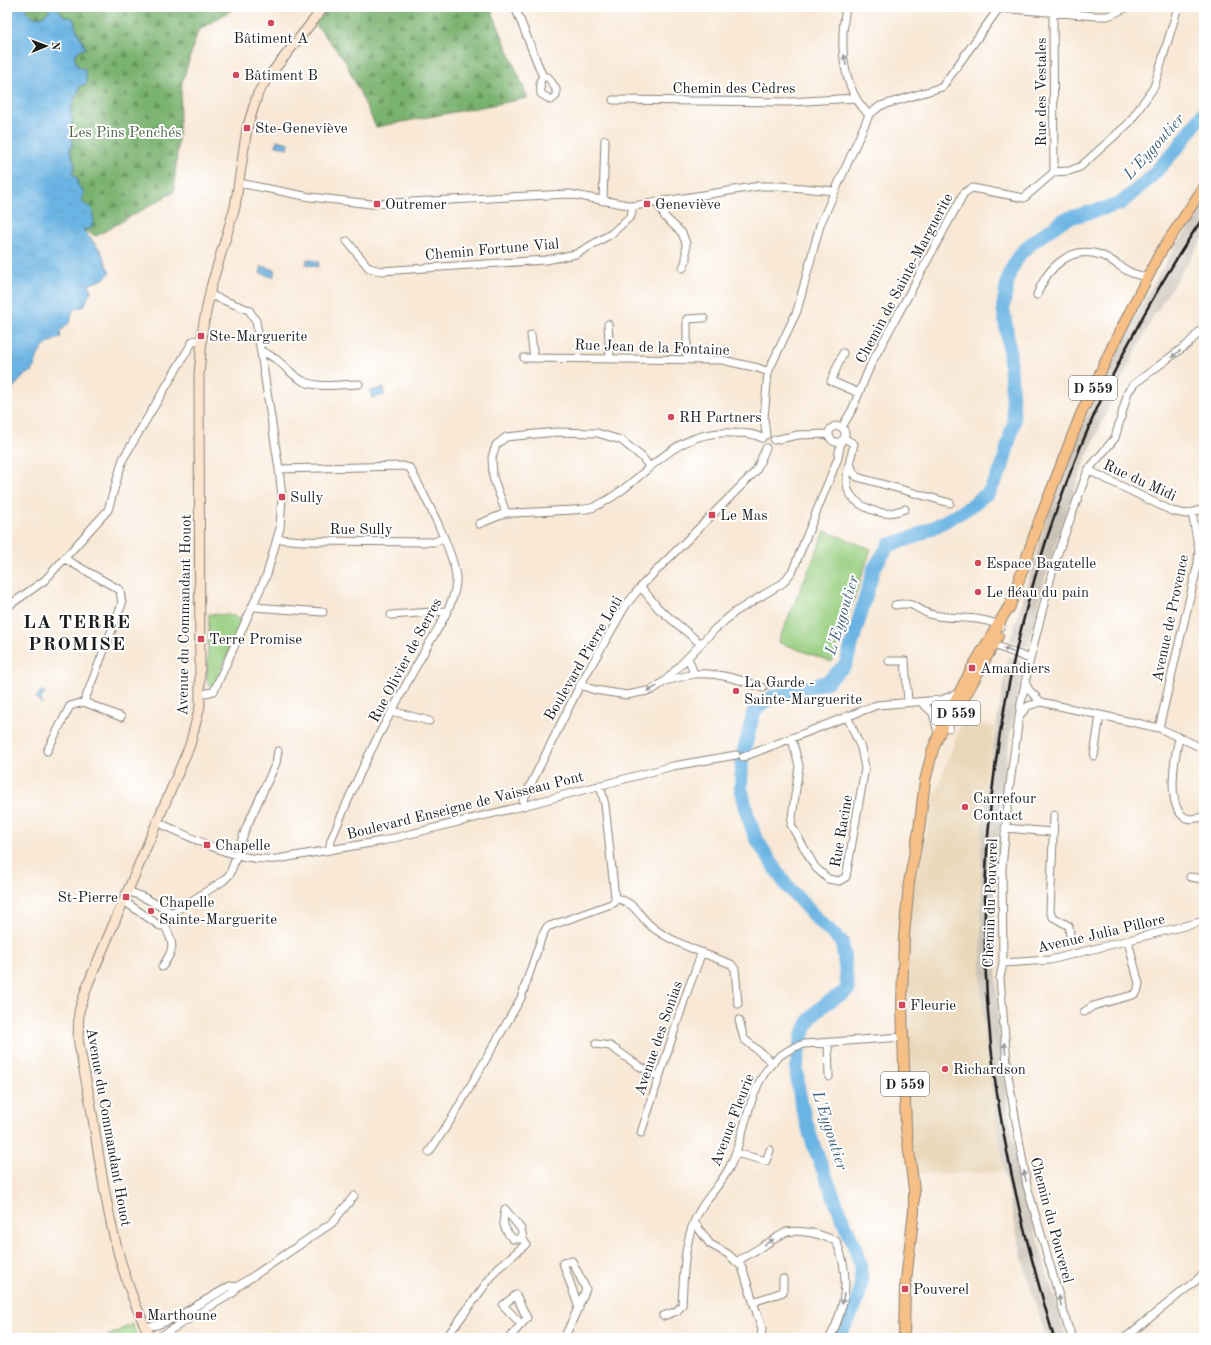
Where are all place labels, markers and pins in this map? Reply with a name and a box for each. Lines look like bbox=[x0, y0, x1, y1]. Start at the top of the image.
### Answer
marker: Bâtiment A bbox=[266, 18, 276, 28]
place label: Bâtiment A bbox=[234, 32, 309, 47]
place label: Bâtiment B bbox=[244, 69, 318, 84]
marker: Bâtiment B bbox=[231, 70, 241, 80]
place label: Ste-Geneviève bbox=[255, 122, 348, 137]
marker: Ste-Geneviève bbox=[242, 123, 252, 133]
place label: Outremer bbox=[385, 198, 447, 213]
place label: Geneviève bbox=[655, 198, 721, 213]
marker: Outremer bbox=[372, 199, 382, 209]
marker: Geneviève bbox=[642, 199, 652, 209]
place label: Ste-Marguerite bbox=[209, 330, 308, 345]
marker: Ste-Marguerite bbox=[196, 331, 206, 341]
place label: RH Partners bbox=[679, 411, 762, 426]
marker: RH Partners bbox=[666, 412, 676, 422]
place label: Sully bbox=[290, 491, 323, 506]
marker: Sully bbox=[277, 492, 287, 502]
place label: Le Mas bbox=[720, 509, 768, 524]
marker: Le Mas bbox=[707, 510, 717, 520]
place label: Espace Bagatelle bbox=[986, 557, 1096, 572]
marker: Espace Bagatelle bbox=[973, 558, 983, 568]
place label: Le fléau du pain bbox=[986, 586, 1089, 601]
marker: Le fléau du pain bbox=[973, 587, 983, 597]
place label: Terre Promise bbox=[209, 633, 302, 648]
marker: Terre Promise bbox=[196, 634, 206, 644]
place label: Amandiers bbox=[980, 662, 1050, 677]
marker: Amandiers bbox=[967, 663, 977, 673]
place label: La Garde - Sainte-Marguerite bbox=[744, 676, 862, 708]
marker: La Garde - Sainte-Marguerite bbox=[731, 686, 741, 696]
place label: Carrefour Contact bbox=[973, 792, 1036, 824]
marker: Carrefour Contact bbox=[960, 802, 970, 812]
place label: Chapelle bbox=[215, 839, 270, 854]
marker: Chapelle bbox=[202, 840, 212, 850]
place label: St-Pierre bbox=[58, 891, 118, 906]
marker: St-Pierre bbox=[121, 892, 131, 902]
place label: Chapelle Sainte-Marguerite bbox=[159, 896, 277, 928]
marker: Chapelle Sainte-Marguerite bbox=[146, 906, 156, 916]
place label: Fleurie bbox=[910, 999, 956, 1014]
marker: Fleurie bbox=[897, 1000, 907, 1010]
place label: Richardson bbox=[953, 1063, 1026, 1078]
marker: Richardson bbox=[940, 1064, 950, 1074]
place label: Pouverel bbox=[913, 1283, 969, 1298]
marker: Pouverel bbox=[900, 1284, 910, 1294]
place label: Marthoune bbox=[147, 1309, 217, 1324]
marker: Marthoune bbox=[134, 1310, 144, 1320]

